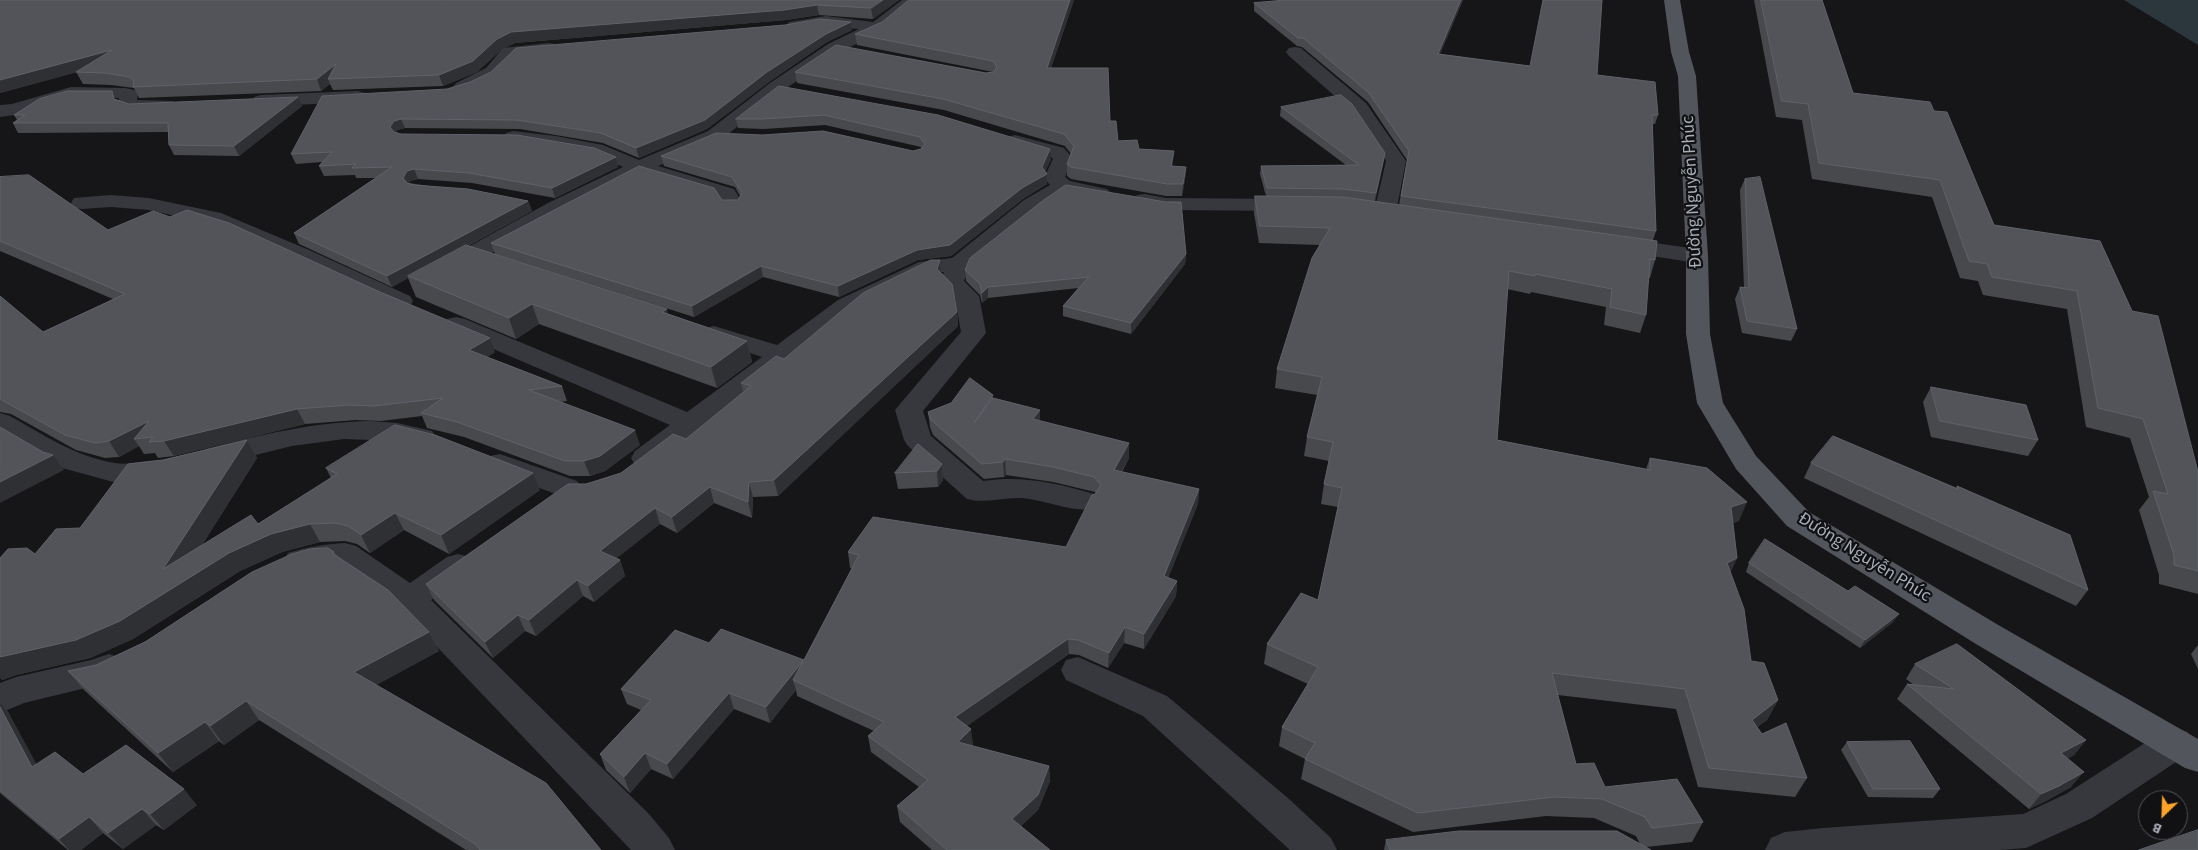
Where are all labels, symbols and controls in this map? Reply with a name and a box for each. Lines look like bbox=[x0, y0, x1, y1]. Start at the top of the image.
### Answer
street label: Đường Nguyễn Phúc bbox=[1678, 115, 1708, 269]
street label: Đường Nguyễn Phúc bbox=[1794, 508, 1934, 608]
north arrow bbox=[2138, 790, 2188, 840]
text: B bbox=[2149, 817, 2165, 839]

